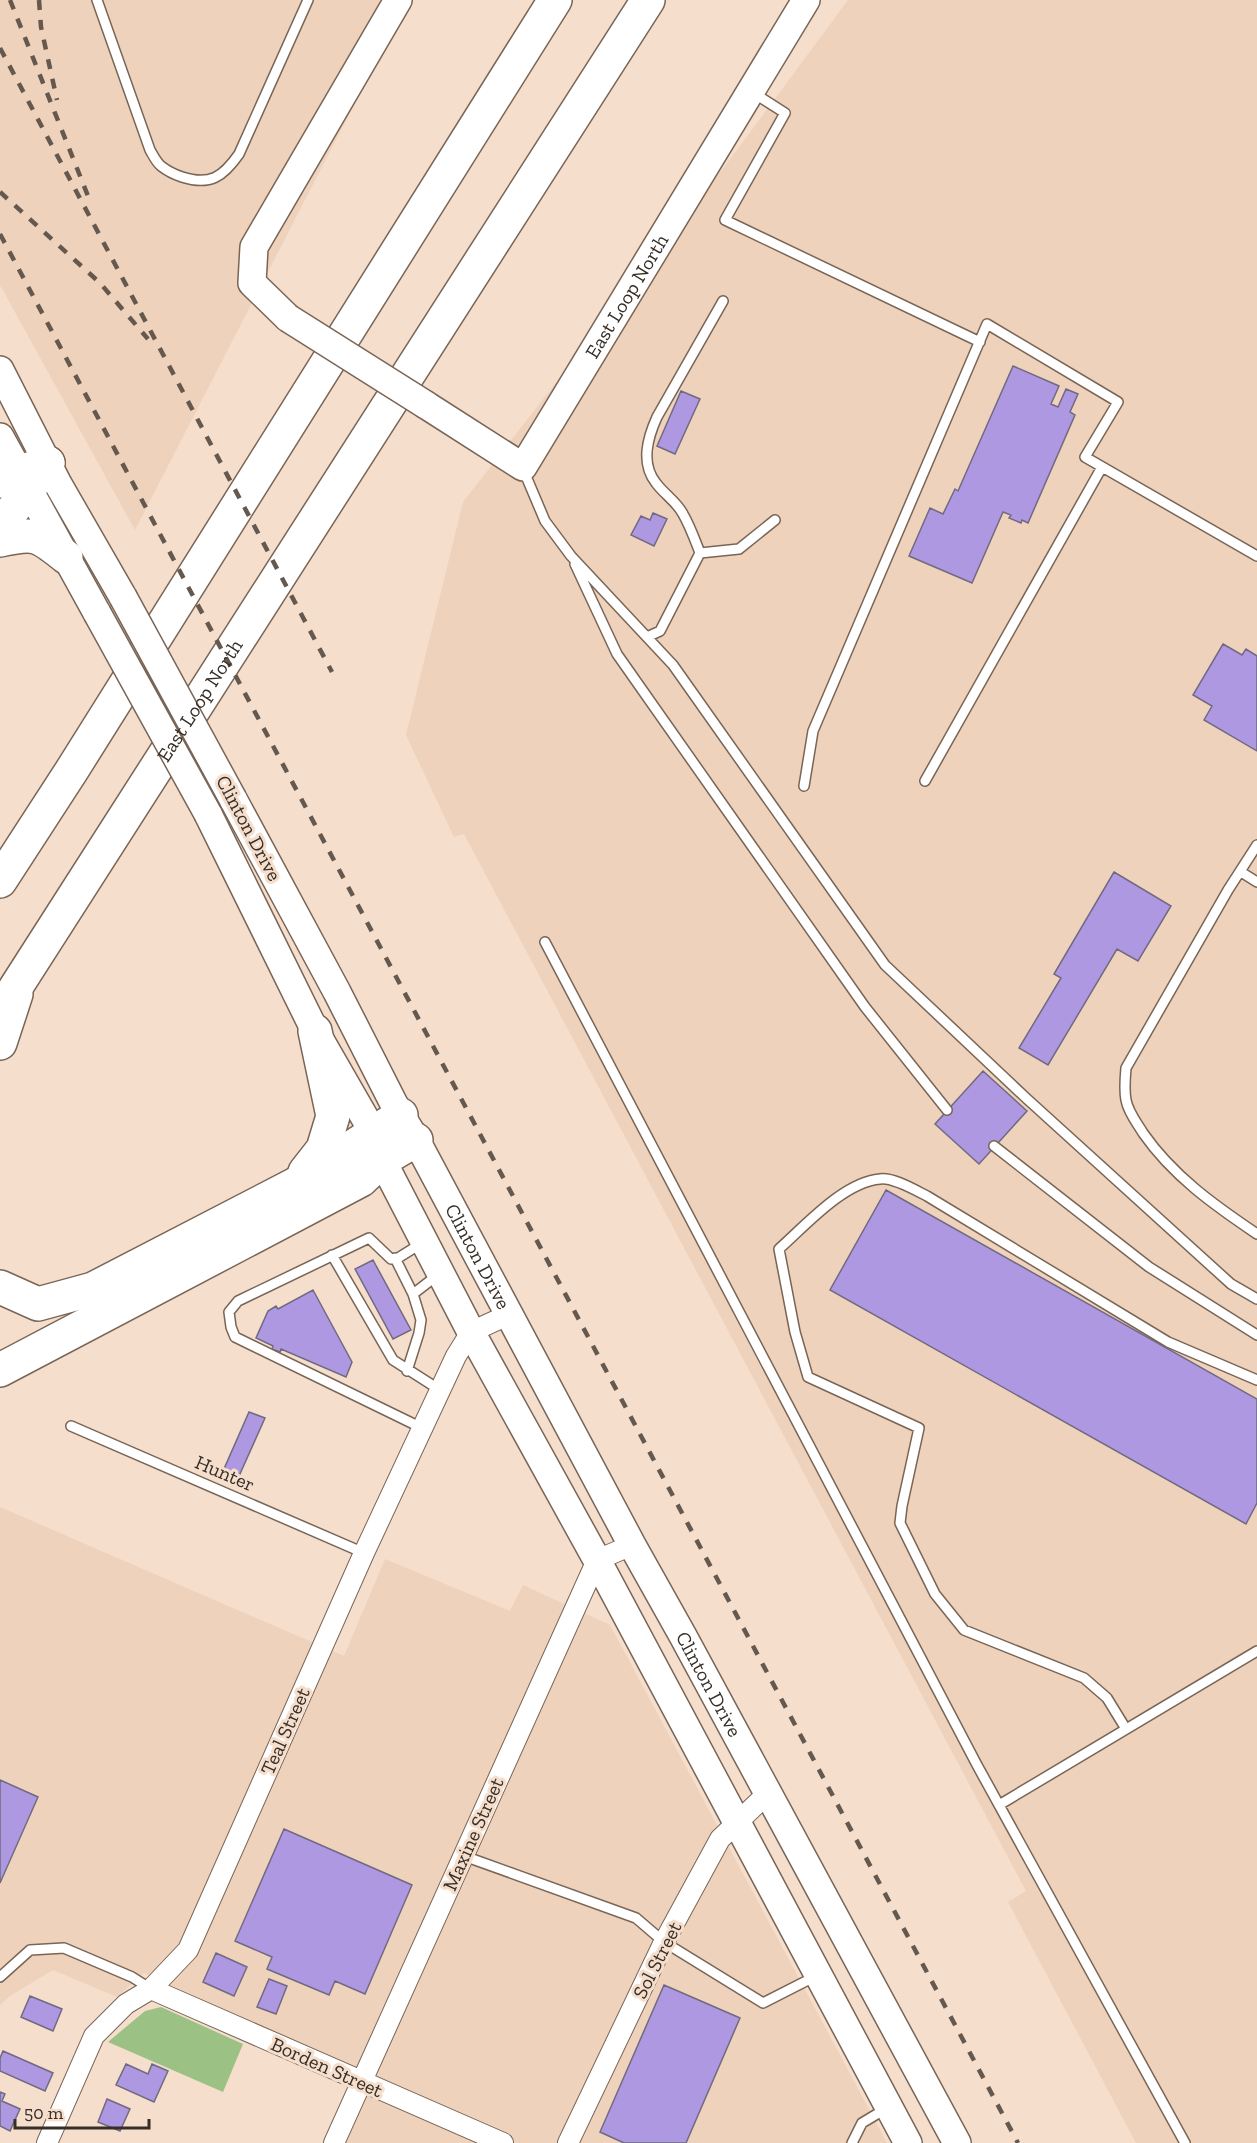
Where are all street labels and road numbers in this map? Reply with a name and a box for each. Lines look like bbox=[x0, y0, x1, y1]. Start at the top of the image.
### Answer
street label: East Loop North bbox=[580, 229, 674, 362]
street label: East Loop North bbox=[151, 634, 248, 766]
street label: Clinton Drive bbox=[211, 771, 287, 885]
street label: Clinton Drive bbox=[440, 1199, 516, 1313]
street label: Hunter bbox=[191, 1450, 259, 1496]
street label: Clinton Drive bbox=[671, 1627, 747, 1741]
street label: Teal Street bbox=[255, 1683, 315, 1778]
street label: Maxine Street bbox=[437, 1773, 509, 1894]
street label: Sol Street bbox=[627, 1917, 687, 2003]
street label: Borden Street bbox=[267, 2032, 387, 2103]

